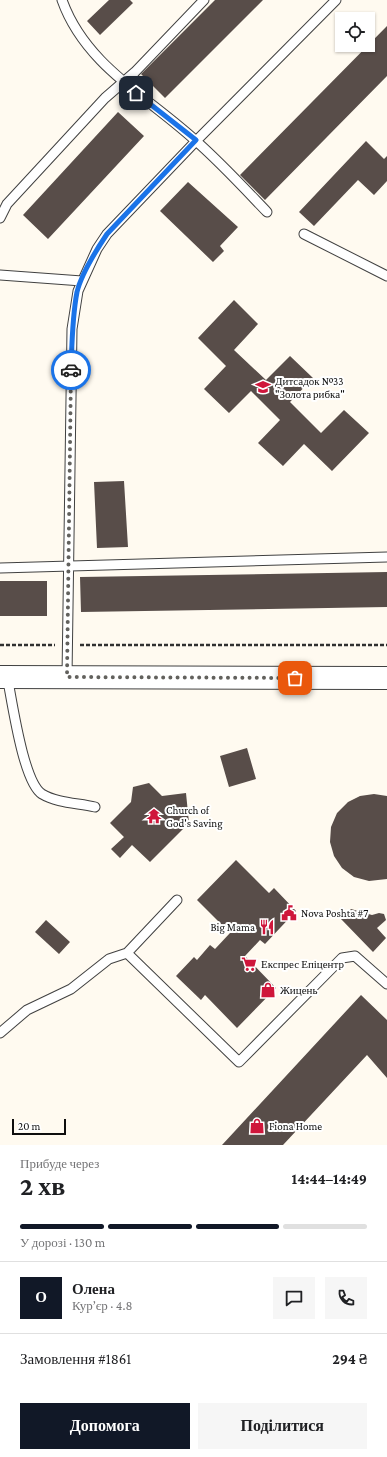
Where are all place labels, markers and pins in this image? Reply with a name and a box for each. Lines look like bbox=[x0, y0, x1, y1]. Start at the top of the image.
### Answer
pin bbox=[119, 76, 153, 110]
place label: Дитсадок №33 "Золота рибка" bbox=[275, 375, 345, 400]
school or university icon: Дитсадок №33 "Золота рибка" bbox=[254, 378, 272, 396]
pin bbox=[278, 661, 312, 695]
place label: Church of God's Saving bbox=[166, 804, 223, 830]
temple icon: Church of God's Saving bbox=[145, 807, 163, 825]
public building icon: Nova Poshta #7 bbox=[280, 904, 298, 922]
place label: Nova Poshta #7 bbox=[301, 907, 368, 919]
restaurant icon: Big Mama bbox=[258, 918, 276, 936]
place label: Big Mama bbox=[211, 921, 255, 934]
supermarket icon: Експрес Епіцентр bbox=[240, 955, 258, 973]
place label: Експрес Епіцентр bbox=[261, 958, 344, 970]
shop icon: Жицень bbox=[259, 981, 277, 999]
place label: Жицень bbox=[280, 984, 317, 996]
shop icon: Fiona Home bbox=[248, 1117, 266, 1135]
place label: Fiona Home bbox=[269, 1120, 322, 1132]

